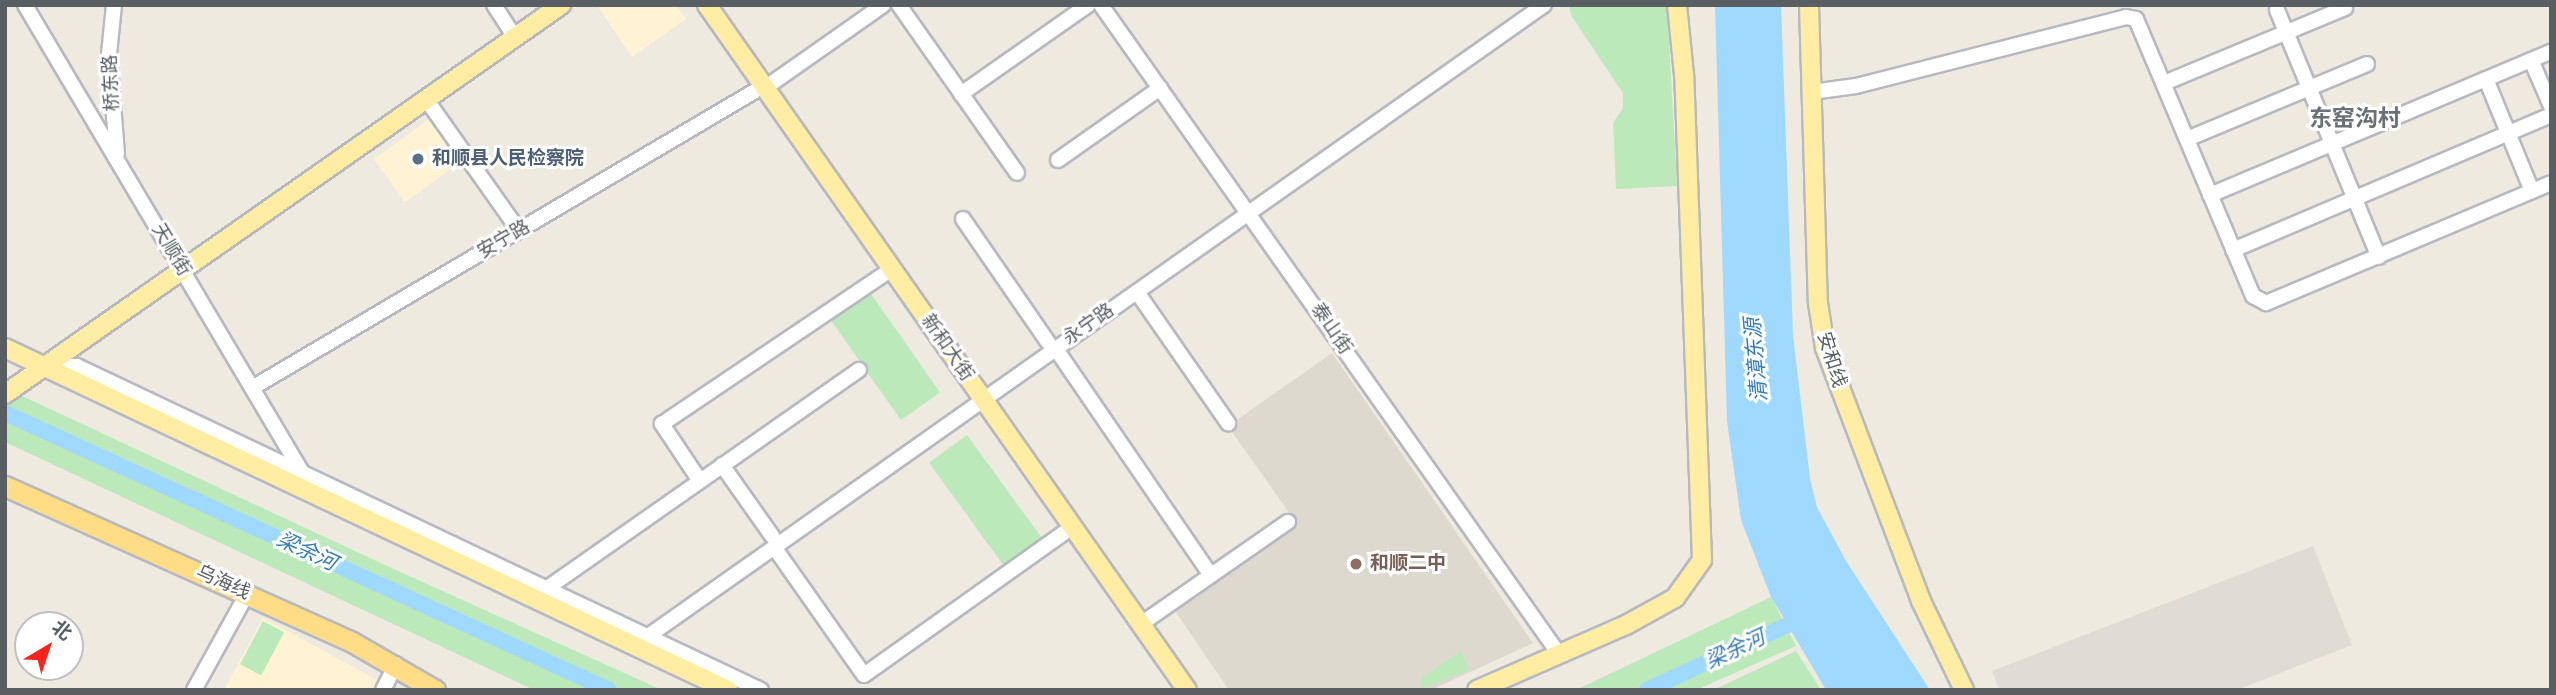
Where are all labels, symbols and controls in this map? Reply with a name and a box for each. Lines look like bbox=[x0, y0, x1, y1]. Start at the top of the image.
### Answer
street label: 桥东路 bbox=[99, 54, 125, 112]
district label: 东窑沟村 bbox=[2309, 105, 2401, 133]
place label: 和顺县人民检察院 bbox=[432, 148, 584, 170]
marker: 和顺县人民检察院 bbox=[410, 151, 426, 167]
street label: 安宁路 bbox=[474, 216, 534, 264]
street label: 天顺街 bbox=[147, 220, 195, 280]
street label: 永宁路 bbox=[1059, 299, 1119, 351]
street label: 泰山街 bbox=[1305, 299, 1357, 359]
street label: 新和大街 bbox=[916, 310, 978, 386]
water label: 清漳东源 bbox=[1740, 317, 1772, 403]
street label: 安和线 bbox=[1812, 329, 1850, 391]
water label: 梁余河 bbox=[273, 526, 341, 576]
place label: 和顺二中 bbox=[1370, 553, 1446, 575]
marker: 和顺二中 bbox=[1348, 556, 1364, 572]
street label: 乌海线 bbox=[192, 561, 254, 605]
north arrow bbox=[14, 611, 84, 681]
text: 北 bbox=[45, 614, 77, 647]
water label: 梁余河 bbox=[1701, 624, 1769, 674]

